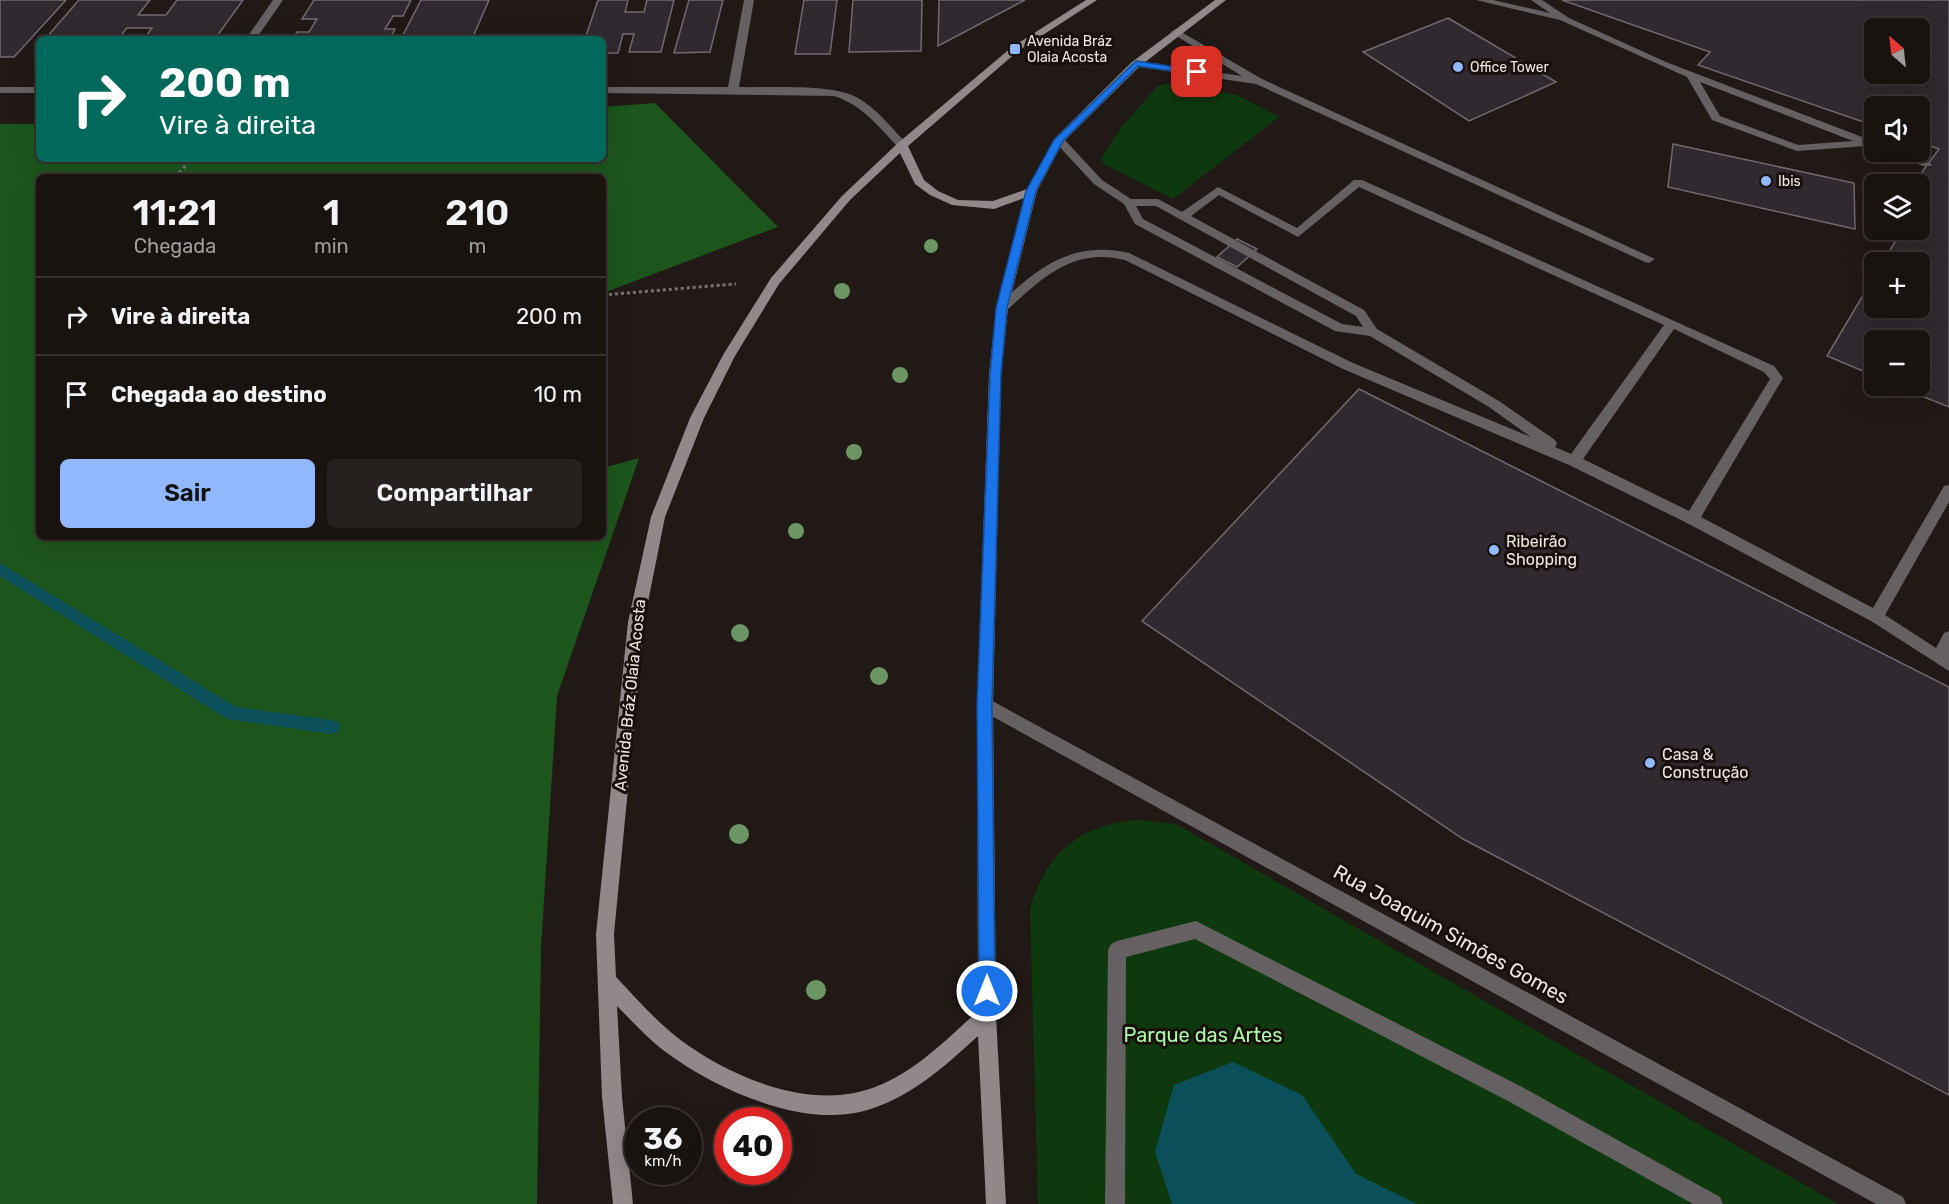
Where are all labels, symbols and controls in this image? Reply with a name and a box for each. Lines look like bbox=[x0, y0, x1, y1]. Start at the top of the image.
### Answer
north arrow bbox=[1864, 18, 1930, 84]
map controls bbox=[1864, 18, 1930, 396]
place label: Avenida Bráz Olaia Acosta bbox=[1027, 33, 1112, 66]
marker: Avenida Bráz Olaia Acosta bbox=[1008, 42, 1022, 56]
pin bbox=[1171, 46, 1222, 97]
icon: arrive bbox=[1180, 55, 1213, 88]
text: 200 m bbox=[159, 58, 291, 108]
place label: Office Tower bbox=[1470, 59, 1550, 76]
icon: right bbox=[60, 60, 138, 138]
marker: Office Tower bbox=[1451, 60, 1465, 74]
button: sound bbox=[1864, 96, 1930, 162]
text: Vire à direita bbox=[159, 109, 316, 141]
place label: Ibis bbox=[1778, 173, 1801, 190]
marker: Ibis bbox=[1759, 174, 1773, 188]
button: layers bbox=[1864, 174, 1930, 240]
text: 11:21 bbox=[133, 191, 217, 234]
text: 1 bbox=[323, 191, 340, 234]
text: 210 bbox=[445, 191, 509, 234]
text: Chegada bbox=[134, 234, 216, 258]
text: min bbox=[314, 234, 349, 258]
text: m bbox=[468, 234, 486, 258]
button: + bbox=[1864, 252, 1930, 318]
icon: right bbox=[60, 300, 93, 333]
text: Vire à direita bbox=[111, 303, 250, 330]
text: 200 m bbox=[516, 303, 582, 330]
button: − bbox=[1864, 330, 1930, 396]
icon: arrive bbox=[60, 378, 93, 411]
text: Chegada ao destino bbox=[111, 381, 327, 408]
text: 10 m bbox=[534, 381, 582, 408]
button: Sair bbox=[60, 459, 315, 528]
button: Compartilhar bbox=[327, 459, 582, 528]
place label: Ribeirão Shopping bbox=[1506, 532, 1577, 569]
marker: Ribeirão Shopping bbox=[1487, 543, 1501, 557]
street label: Avenida Bráz Olaia Acosta bbox=[610, 598, 650, 792]
place label: Casa & Construção bbox=[1662, 745, 1749, 782]
marker: Casa & Construção bbox=[1643, 756, 1657, 770]
street label: Rua Joaquim Simões Gomes bbox=[1329, 859, 1573, 1009]
position arrow bbox=[955, 959, 1019, 1023]
park label: Parque das Artes bbox=[1124, 1023, 1282, 1047]
speed limit sign: 40 bbox=[714, 1107, 792, 1185]
text: 36 bbox=[643, 1121, 683, 1157]
text: km/h bbox=[644, 1152, 682, 1170]

